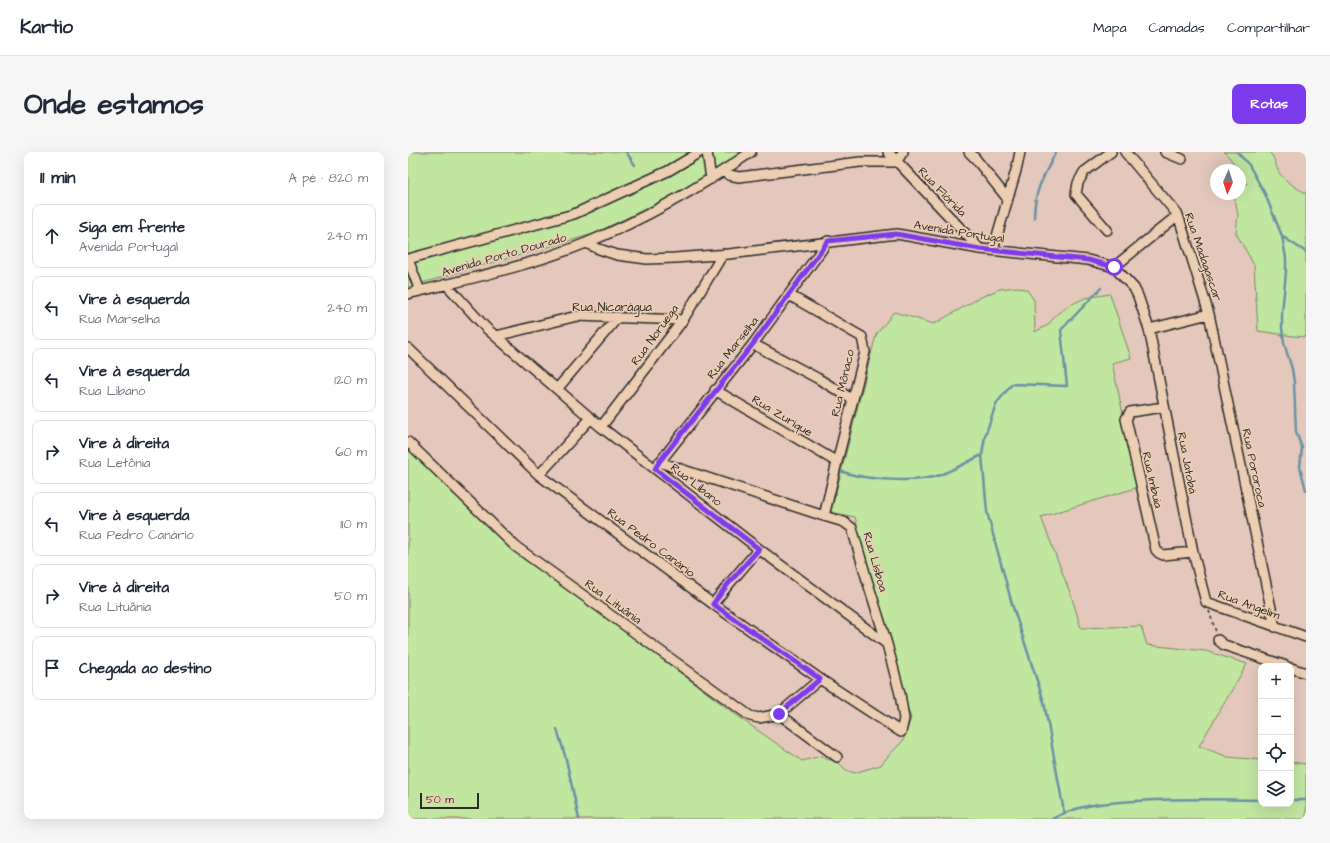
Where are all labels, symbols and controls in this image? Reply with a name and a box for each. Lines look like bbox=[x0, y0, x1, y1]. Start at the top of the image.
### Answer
text: Kartio bbox=[20, 14, 73, 41]
text: Mapa bbox=[1093, 18, 1127, 38]
text: Camadas bbox=[1149, 18, 1205, 38]
text: Compartilhar bbox=[1227, 18, 1310, 38]
button: Rotas bbox=[1232, 84, 1306, 124]
text: Onde estamos bbox=[24, 85, 204, 124]
street label: Rua Flórida bbox=[914, 163, 970, 221]
north arrow bbox=[1210, 164, 1246, 200]
text: 11 min bbox=[40, 166, 75, 190]
text: A pé · 820 m bbox=[289, 169, 368, 187]
street label: Rua Madagascar bbox=[1179, 211, 1226, 304]
street label: Avenida Portugal bbox=[912, 216, 1006, 249]
text: Siga em frente bbox=[79, 217, 185, 238]
icon: ahead bbox=[41, 225, 63, 247]
text: 240 m bbox=[327, 227, 367, 245]
street label: Avenida Porto Dourado bbox=[440, 229, 569, 281]
text: Avenida Portugal bbox=[79, 238, 178, 256]
route start bbox=[1105, 258, 1123, 276]
text: Vire à esquerda bbox=[79, 289, 189, 310]
icon: left bbox=[41, 297, 63, 319]
text: 240 m bbox=[327, 299, 367, 317]
street label: Rua Nicarágua bbox=[572, 299, 652, 317]
street label: Rua Noruega bbox=[627, 301, 684, 369]
text: Rua Marselha bbox=[79, 310, 160, 328]
street label: Rua Marselha bbox=[703, 313, 763, 383]
street label: Rua Mônaco bbox=[827, 347, 859, 418]
text: Vire à esquerda bbox=[79, 361, 189, 382]
icon: left bbox=[41, 369, 63, 391]
text: 120 m bbox=[334, 371, 367, 389]
text: Rua Líbano bbox=[79, 382, 145, 400]
street label: Rua Zurique bbox=[748, 391, 816, 441]
street label: Rua Pororoca bbox=[1237, 427, 1271, 509]
street label: Rua Jatobá bbox=[1173, 431, 1201, 495]
text: Vire à direita bbox=[79, 433, 169, 454]
icon: right bbox=[41, 441, 63, 463]
text: 60 m bbox=[335, 443, 367, 461]
street label: Rua Imbuia bbox=[1137, 450, 1167, 510]
text: Rua Letônia bbox=[79, 454, 150, 472]
street label: Rua Líbano bbox=[667, 459, 726, 511]
street label: Rua Pedro Canário bbox=[604, 504, 699, 582]
text: Vire à esquerda bbox=[79, 505, 189, 526]
icon: left bbox=[41, 513, 63, 535]
text: 110 m bbox=[340, 515, 367, 533]
text: Rua Pedro Canário bbox=[79, 526, 194, 544]
street label: Rua Lísboa bbox=[858, 530, 892, 594]
street label: Rua Lituânia bbox=[581, 576, 645, 628]
text: Vire à direita bbox=[79, 577, 169, 598]
icon: right bbox=[41, 585, 63, 607]
street label: Rua Angelim bbox=[1215, 586, 1283, 625]
text: 50 m bbox=[334, 587, 367, 605]
text: Rua Lituânia bbox=[79, 598, 151, 616]
icon: arrive bbox=[41, 657, 63, 679]
text: Chegada ao destino bbox=[79, 658, 212, 679]
map controls bbox=[1258, 663, 1294, 807]
button: + bbox=[1258, 663, 1294, 699]
button: − bbox=[1258, 699, 1294, 735]
route end bbox=[770, 705, 788, 723]
button: locate bbox=[1258, 735, 1294, 771]
button: layers bbox=[1258, 771, 1294, 807]
scale bar bbox=[420, 791, 479, 810]
text: 50 m bbox=[426, 792, 454, 807]

